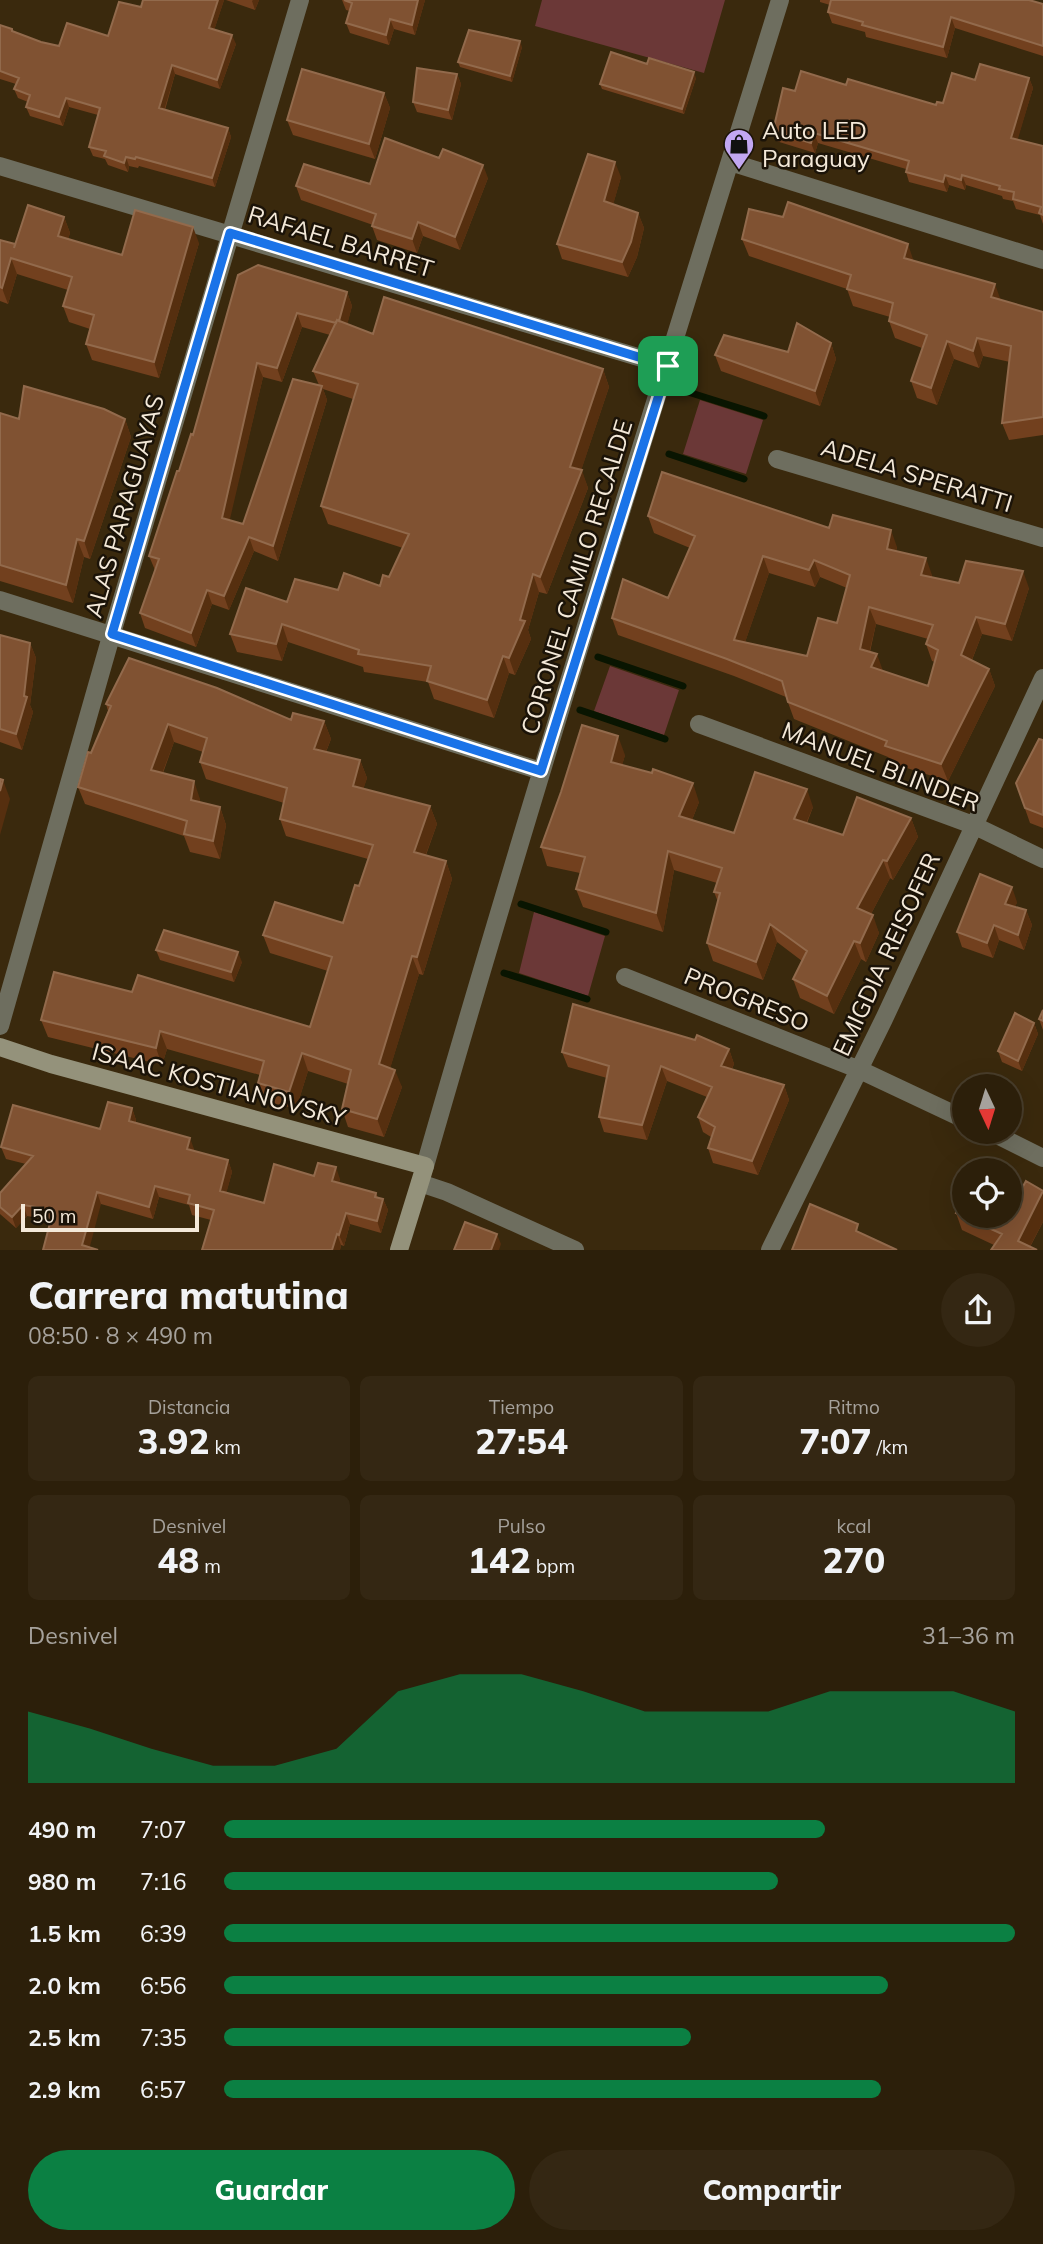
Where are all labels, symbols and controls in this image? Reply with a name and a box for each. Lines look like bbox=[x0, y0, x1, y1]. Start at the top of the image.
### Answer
place label: Auto LED Paraguay bbox=[762, 115, 870, 173]
shop icon: Auto LED Paraguay bbox=[722, 127, 756, 171]
street label: RAFAEL BARRET bbox=[245, 199, 438, 284]
pin bbox=[638, 336, 698, 396]
icon: arrive bbox=[649, 347, 687, 385]
street label: ALAS PARAGUAYAS bbox=[78, 391, 170, 621]
street label: CORONEL CAMILO RECALDE bbox=[514, 416, 638, 738]
street label: ADELA SPERATTI bbox=[818, 432, 1016, 518]
street label: MANUEL BLINDER bbox=[778, 714, 984, 818]
street label: EMIGDIA REISOFER bbox=[826, 847, 946, 1061]
street label: PROGRESO bbox=[680, 960, 814, 1038]
street label: ISAAC KOSTIANOVSKY bbox=[89, 1036, 349, 1132]
north arrow bbox=[952, 1074, 1022, 1144]
map controls bbox=[952, 1074, 1022, 1228]
button: locate bbox=[952, 1158, 1022, 1228]
scale bar bbox=[21, 1201, 200, 1233]
text: 50 m bbox=[32, 1204, 76, 1228]
text: Carrera matutina bbox=[28, 1271, 349, 1319]
button: share bbox=[941, 1273, 1015, 1347]
text: 08:50 · 8 × 490 m bbox=[28, 1321, 213, 1350]
text: Distancia bbox=[148, 1395, 230, 1419]
text: Tiempo bbox=[489, 1395, 554, 1419]
text: Ritmo bbox=[828, 1395, 880, 1419]
text: 3.92 bbox=[137, 1419, 210, 1463]
text: 27:54 bbox=[475, 1419, 568, 1463]
text: 7:07 bbox=[799, 1419, 871, 1463]
text: km bbox=[210, 1435, 241, 1459]
text: /km bbox=[871, 1435, 908, 1459]
text: Desnivel bbox=[152, 1514, 226, 1538]
text: Pulso bbox=[497, 1514, 546, 1538]
text: kcal bbox=[836, 1514, 871, 1538]
text: 48 bbox=[157, 1538, 199, 1582]
text: 142 bbox=[468, 1538, 531, 1582]
text: 270 bbox=[822, 1538, 885, 1582]
text: m bbox=[199, 1554, 221, 1578]
text: bpm bbox=[531, 1554, 575, 1578]
text: Desnivel bbox=[28, 1621, 118, 1650]
text: 31–36 m bbox=[922, 1621, 1015, 1650]
text: 490 m bbox=[28, 1815, 96, 1844]
text: 7:07 bbox=[140, 1815, 187, 1844]
text: 980 m bbox=[28, 1867, 96, 1896]
text: 7:16 bbox=[140, 1867, 187, 1896]
text: 1.5 km bbox=[28, 1919, 101, 1948]
text: 6:39 bbox=[140, 1919, 187, 1948]
text: 2.0 km bbox=[28, 1971, 101, 2000]
text: 6:56 bbox=[140, 1971, 187, 2000]
text: 2.5 km bbox=[28, 2023, 101, 2052]
text: 7:35 bbox=[140, 2023, 187, 2052]
text: 2.9 km bbox=[28, 2075, 101, 2104]
text: 6:57 bbox=[140, 2075, 187, 2104]
button: Guardar bbox=[28, 2150, 515, 2230]
button: Compartir bbox=[529, 2150, 1015, 2230]

